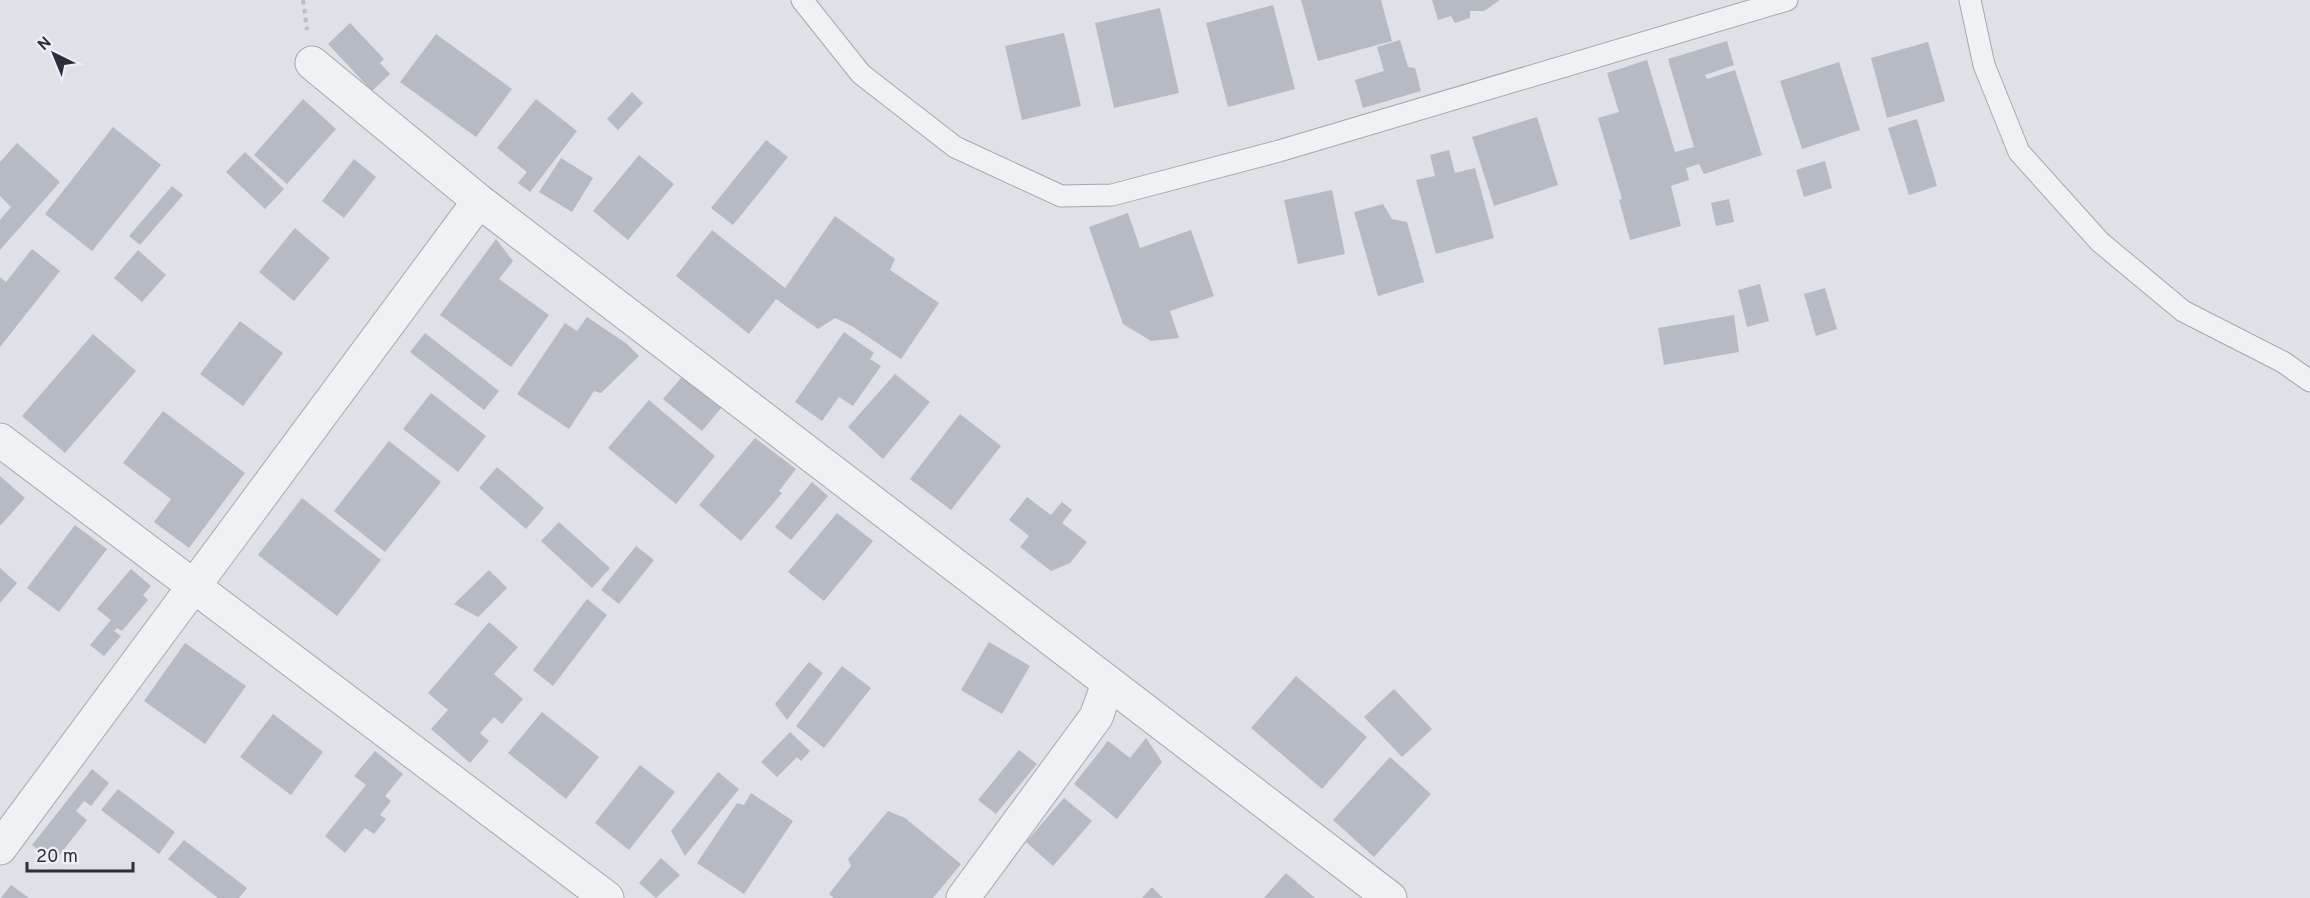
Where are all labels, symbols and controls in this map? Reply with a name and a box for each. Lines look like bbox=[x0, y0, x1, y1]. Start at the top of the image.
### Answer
north arrow bbox=[24, 24, 84, 84]
text: N bbox=[34, 33, 56, 56]
scale bar bbox=[27, 835, 134, 873]
text: 20 m bbox=[36, 846, 78, 869]

